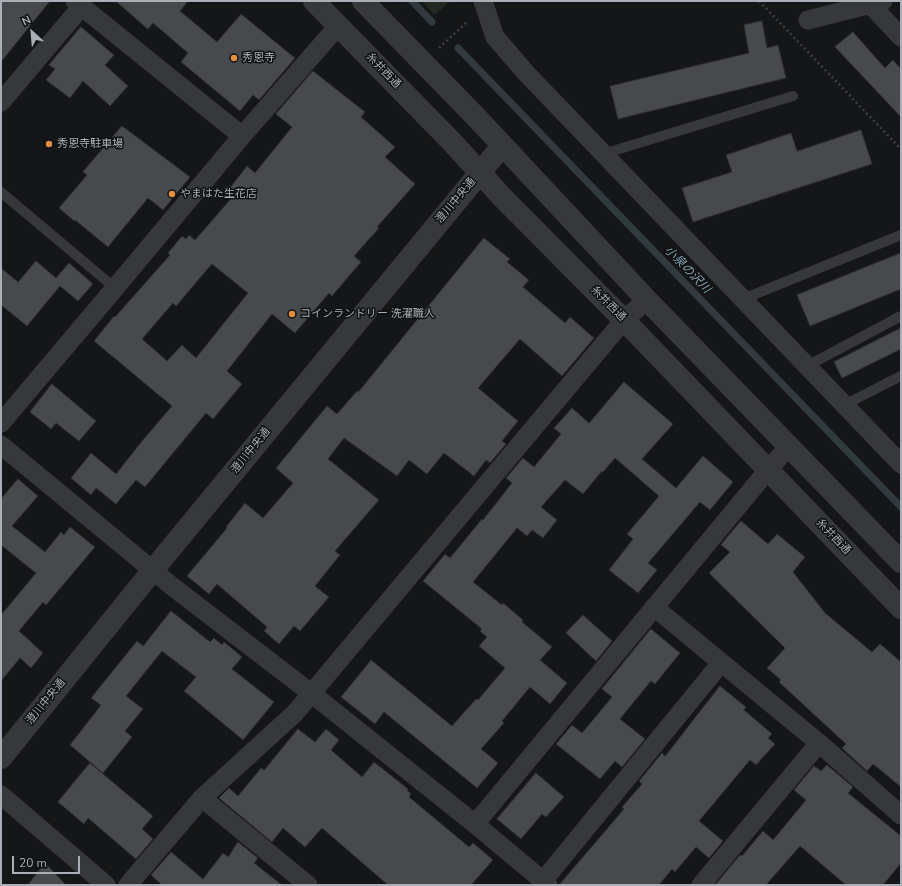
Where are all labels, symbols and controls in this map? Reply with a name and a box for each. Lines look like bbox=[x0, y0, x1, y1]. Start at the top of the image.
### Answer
north arrow bbox=[12, 12, 52, 52]
text: N bbox=[20, 12, 34, 29]
place label: 秀恩寺 bbox=[242, 51, 275, 65]
street label: 糸井西通 bbox=[363, 51, 403, 91]
marker: 秀恩寺 bbox=[229, 53, 239, 63]
place label: 秀恩寺駐車場 bbox=[57, 137, 123, 151]
marker: 秀恩寺駐車場 bbox=[44, 139, 54, 149]
street label: 澄川中央通 bbox=[433, 176, 479, 226]
place label: やまはた生花店 bbox=[180, 187, 257, 201]
marker: やまはた生花店 bbox=[167, 189, 177, 199]
water label: 小泉の沢川 bbox=[661, 243, 713, 297]
street label: 糸井西通 bbox=[588, 284, 628, 324]
place label: コインランドリー 洗濯職人 bbox=[300, 307, 435, 321]
marker: コインランドリー 洗濯職人 bbox=[287, 309, 297, 319]
street label: 澄川中央通 bbox=[229, 425, 273, 477]
street label: 糸井西通 bbox=[813, 517, 853, 557]
street label: 澄川中央通 bbox=[24, 676, 68, 728]
scale bar bbox=[14, 848, 82, 874]
text: 20 m bbox=[19, 855, 47, 871]

